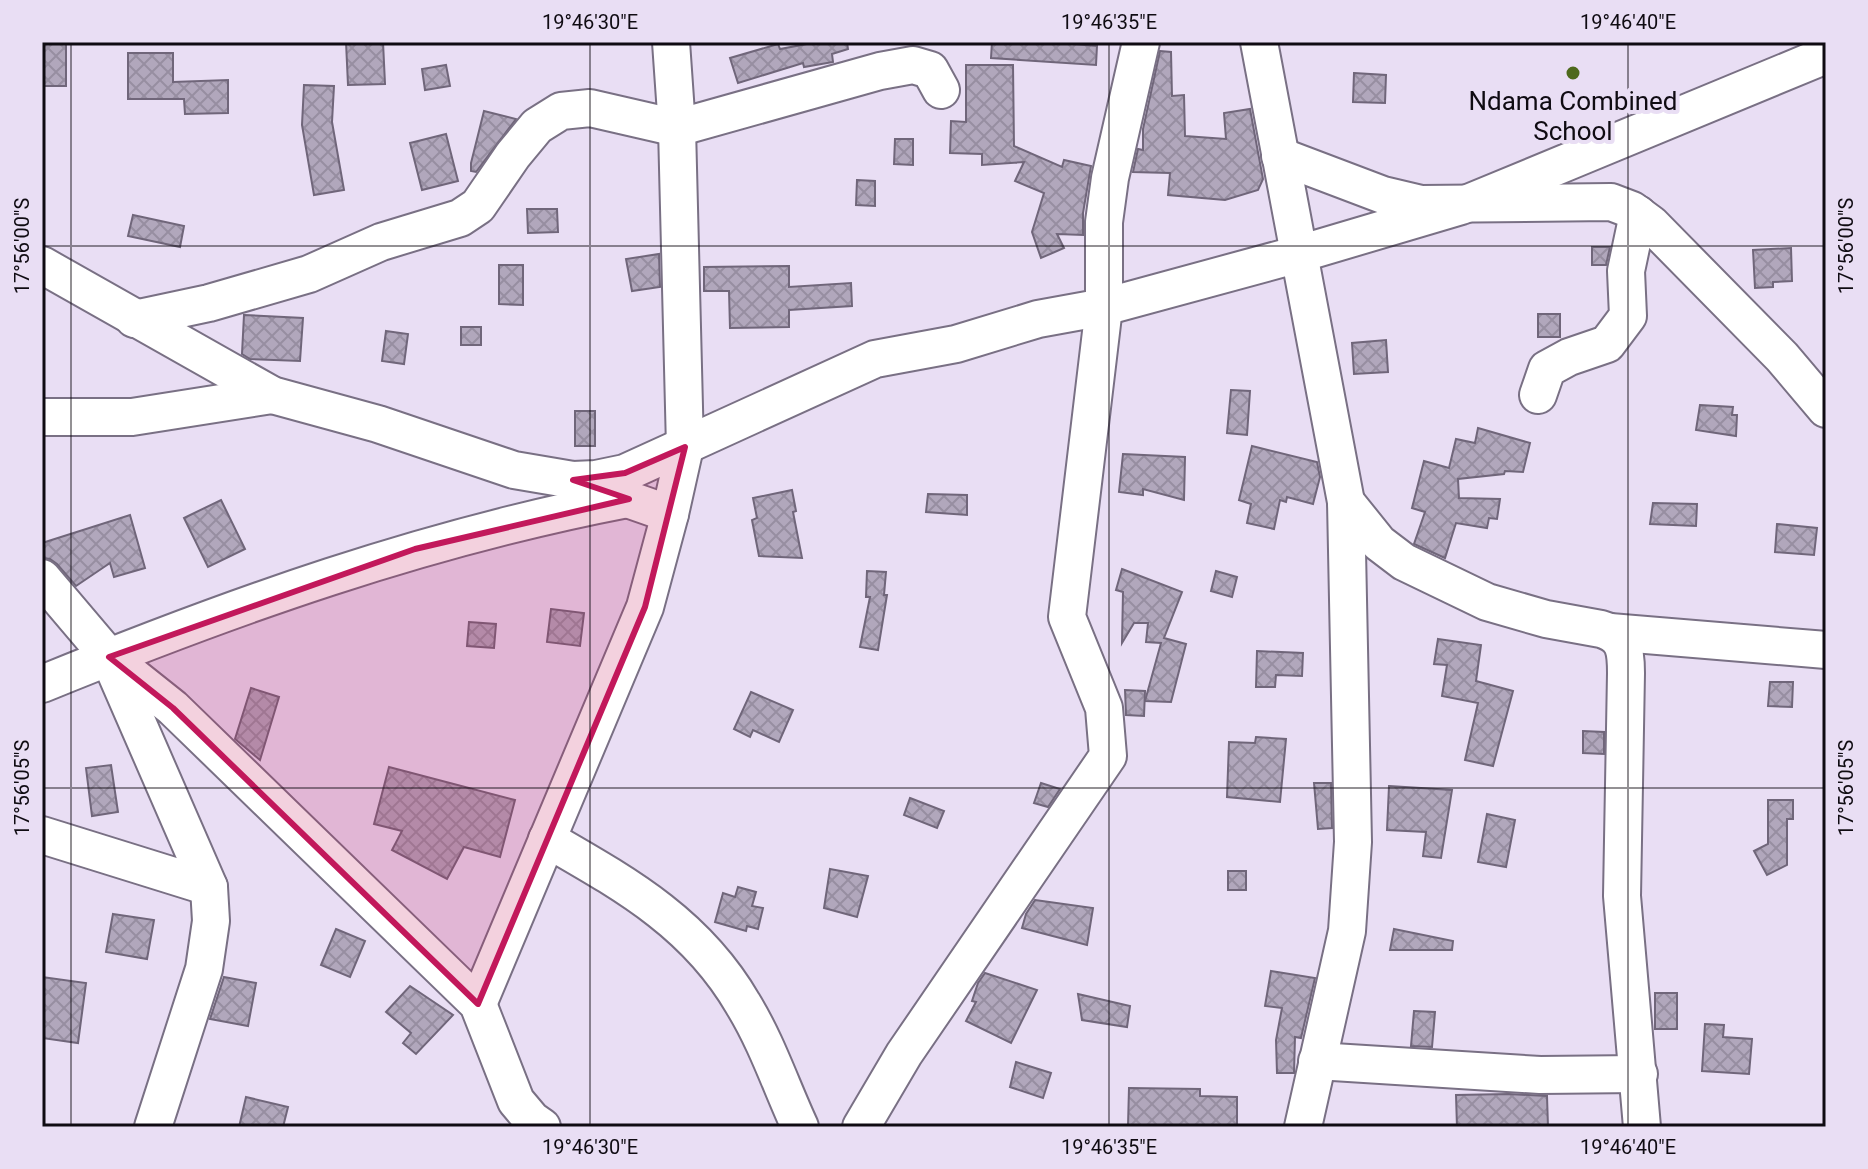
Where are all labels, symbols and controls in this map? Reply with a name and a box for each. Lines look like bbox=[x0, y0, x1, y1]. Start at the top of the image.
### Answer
text: 19°46'30"E bbox=[542, 10, 638, 34]
text: 19°46'35"E bbox=[1061, 10, 1157, 34]
text: 19°46'40"E bbox=[1580, 10, 1676, 34]
marker: Ndama Combined School bbox=[1564, 64, 1582, 82]
place label: Ndama Combined School bbox=[1468, 86, 1678, 146]
text: 17°56'00"S bbox=[10, 198, 34, 294]
text: 17°56'00"S bbox=[1834, 198, 1858, 294]
text: 17°56'05"S bbox=[10, 740, 34, 836]
text: 17°56'05"S bbox=[1834, 740, 1858, 836]
text: 19°46'30"E bbox=[542, 1135, 638, 1159]
text: 19°46'35"E bbox=[1061, 1135, 1157, 1159]
text: 19°46'40"E bbox=[1580, 1135, 1676, 1159]

